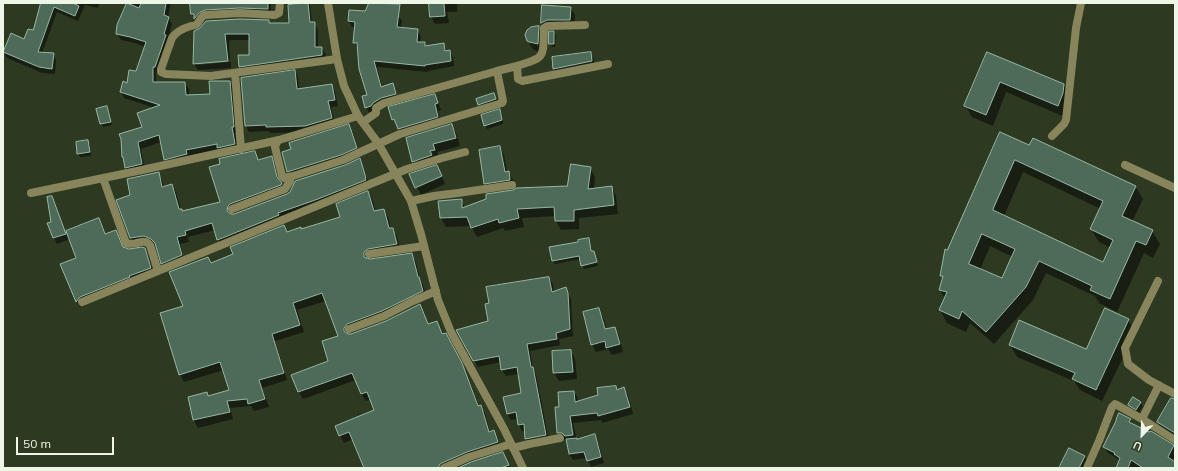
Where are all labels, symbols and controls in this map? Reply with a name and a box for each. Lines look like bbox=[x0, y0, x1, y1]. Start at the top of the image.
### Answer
north arrow bbox=[1122, 415, 1162, 455]
scale bar bbox=[18, 429, 116, 455]
text: 50 m bbox=[23, 436, 51, 451]
text: U bbox=[1131, 438, 1144, 454]

